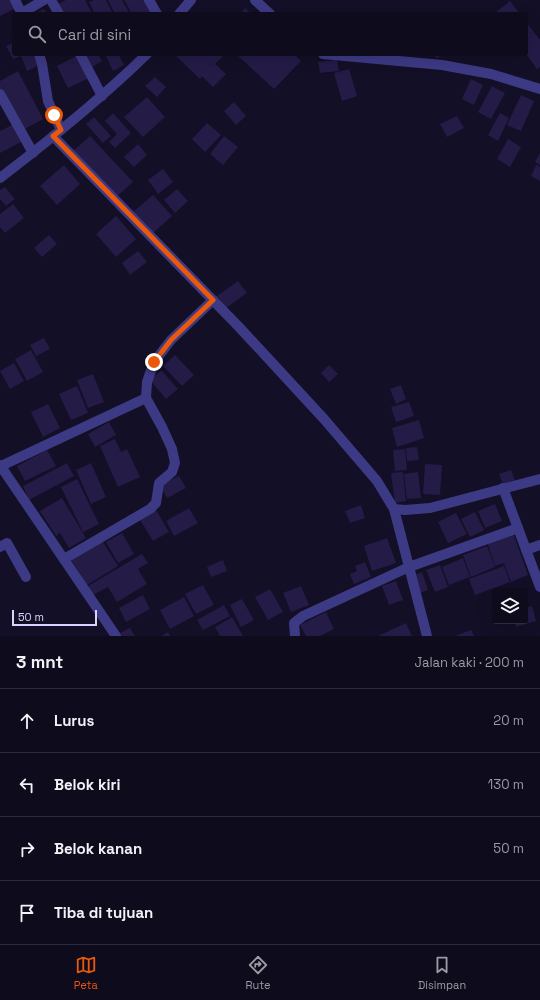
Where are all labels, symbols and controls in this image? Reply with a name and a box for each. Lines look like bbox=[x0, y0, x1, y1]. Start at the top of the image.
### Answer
search box bbox=[12, 12, 528, 56]
icon: search bbox=[26, 23, 48, 45]
text: Cari di sini bbox=[58, 25, 131, 44]
route start bbox=[45, 106, 63, 124]
route end bbox=[145, 353, 163, 371]
map controls bbox=[492, 588, 528, 624]
button: layers bbox=[492, 588, 528, 624]
scale bar bbox=[12, 608, 97, 627]
text: 50 m bbox=[18, 610, 44, 624]
text: 3 mnt bbox=[16, 651, 63, 673]
text: Jalan kaki · 200 m bbox=[415, 654, 524, 671]
icon: ahead bbox=[16, 710, 38, 732]
text: Lurus bbox=[54, 711, 94, 730]
text: 20 m bbox=[493, 712, 524, 729]
icon: left bbox=[16, 774, 38, 796]
text: Belok kiri bbox=[54, 775, 120, 794]
text: 130 m bbox=[488, 776, 524, 793]
icon: right bbox=[16, 838, 38, 860]
text: Belok kanan bbox=[54, 839, 142, 858]
text: 50 m bbox=[493, 840, 524, 857]
icon: arrive bbox=[16, 902, 38, 924]
text: Tiba di tujuan bbox=[54, 903, 153, 922]
tab: Peta bbox=[74, 954, 98, 992]
tab: Rute bbox=[245, 954, 271, 992]
tab: Disimpan bbox=[418, 954, 466, 992]

